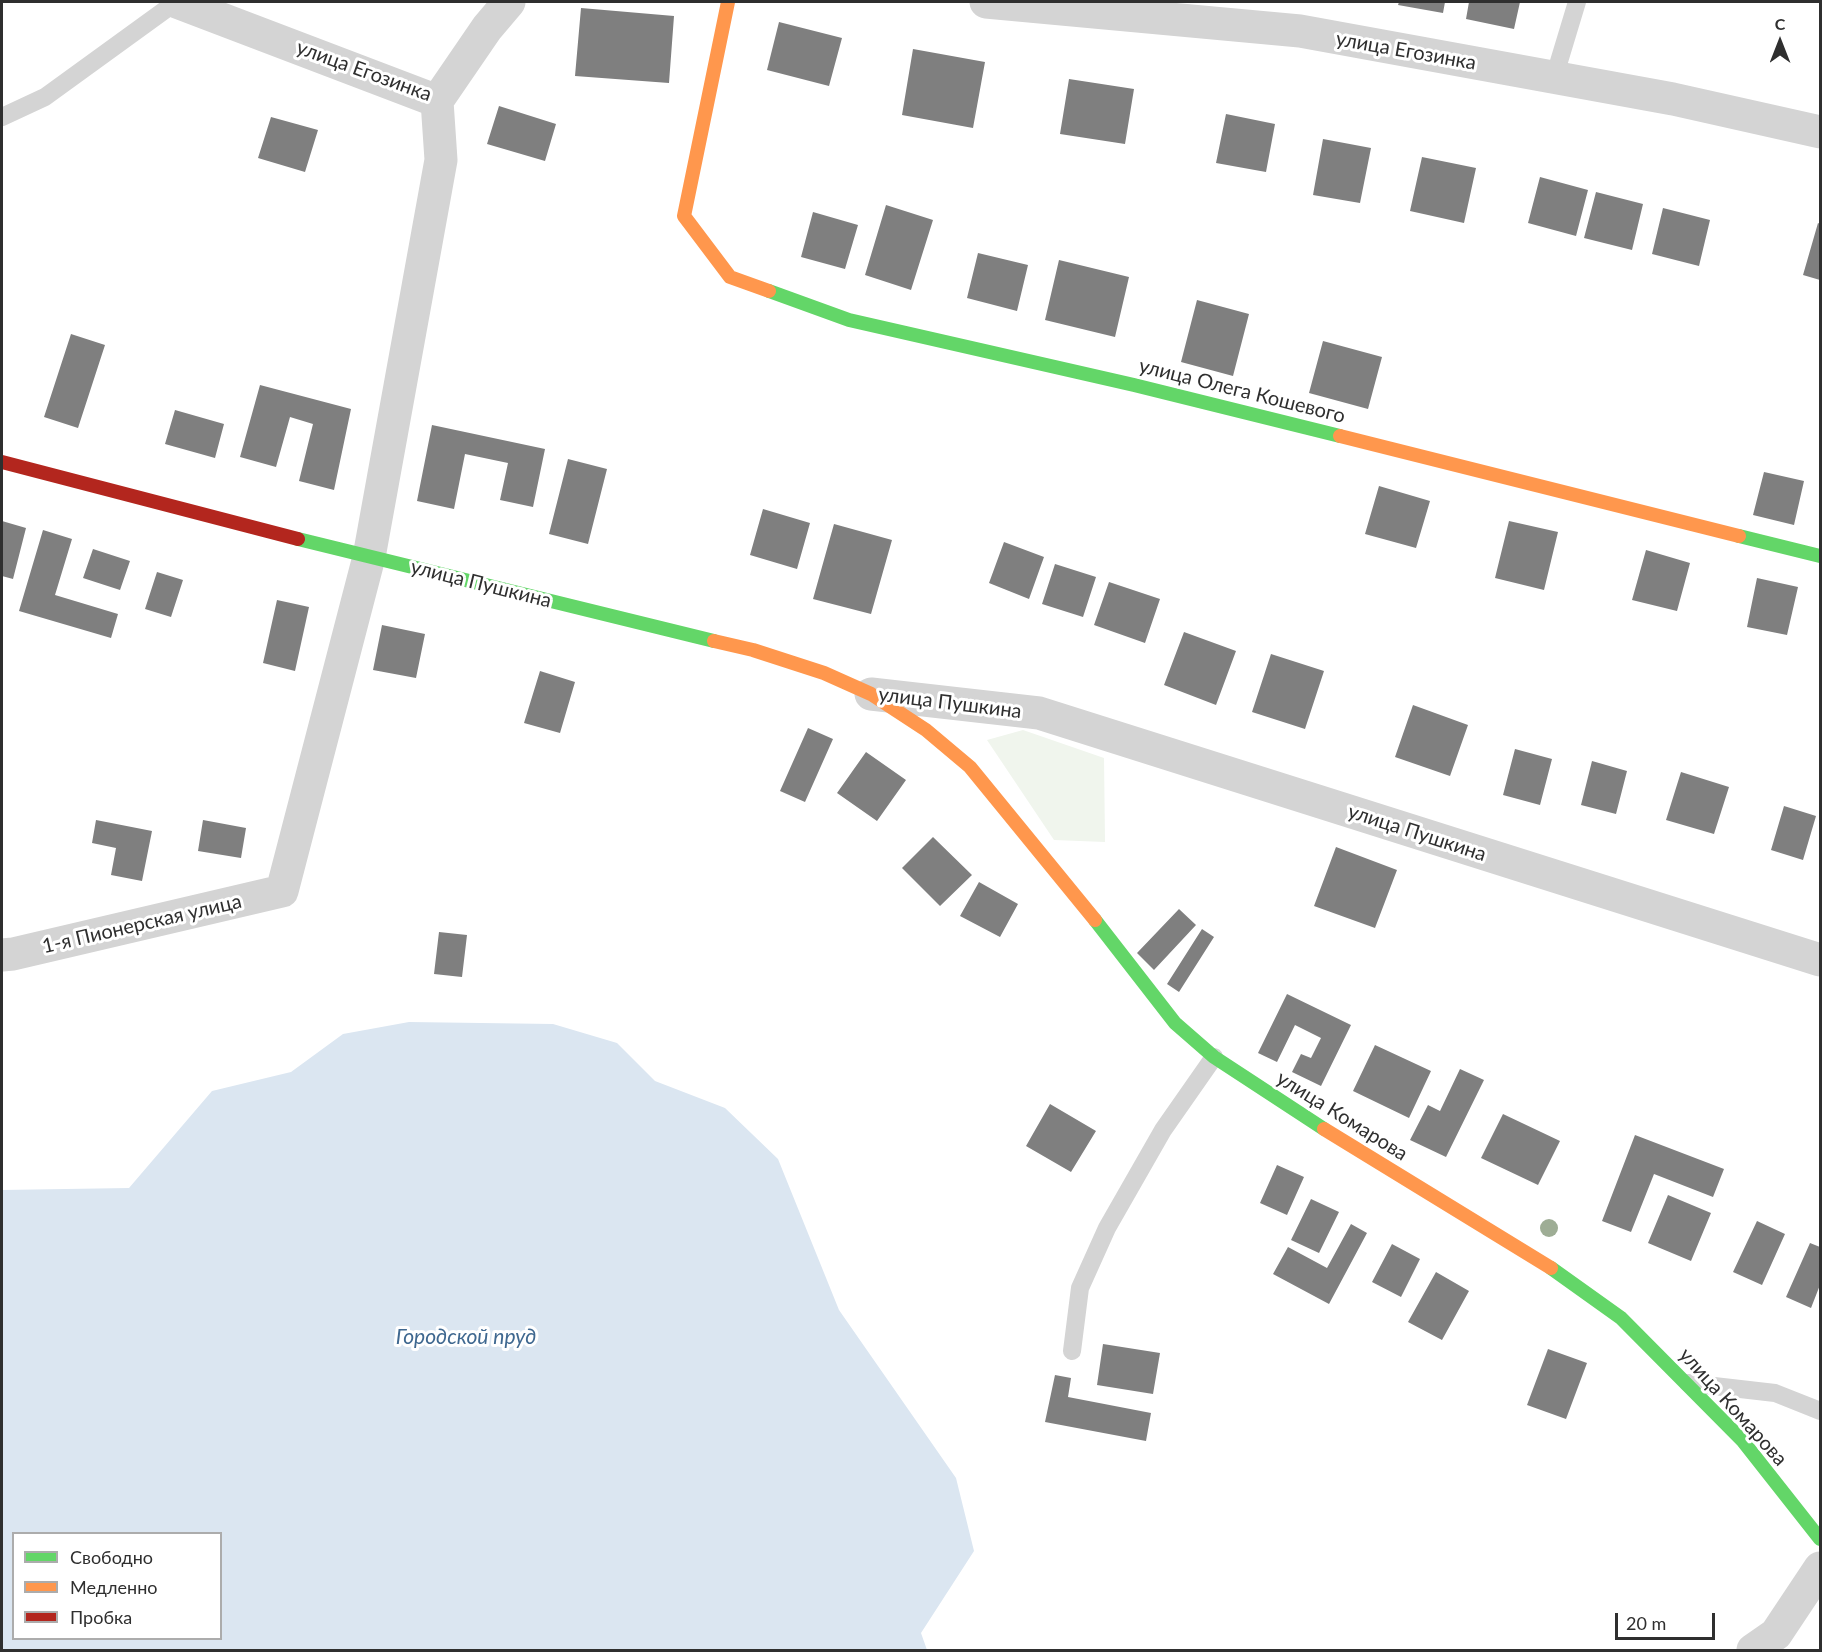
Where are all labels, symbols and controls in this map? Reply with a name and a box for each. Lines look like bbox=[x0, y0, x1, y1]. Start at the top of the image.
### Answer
north arrow bbox=[1750, 12, 1810, 72]
text: С bbox=[1775, 14, 1785, 33]
street label: улица Егозинка bbox=[1334, 27, 1478, 75]
street label: улица Егозинка bbox=[293, 35, 435, 107]
street label: улица Олега Кошевого bbox=[1136, 354, 1348, 428]
street label: улица Пушкина bbox=[408, 555, 554, 613]
street label: улица Пушкина bbox=[877, 682, 1023, 724]
street label: улица Пушкина bbox=[1345, 799, 1489, 867]
street label: 1-я Пионерская улица bbox=[40, 889, 244, 959]
street label: улица Комарова bbox=[1272, 1066, 1412, 1166]
water label: Городской пруд bbox=[396, 1324, 536, 1350]
street label: улица Комарова bbox=[1674, 1343, 1792, 1471]
legend bbox=[12, 1532, 222, 1640]
text: Свободно bbox=[70, 1546, 153, 1568]
text: Медленно bbox=[70, 1576, 158, 1598]
scale bar bbox=[1618, 1601, 1718, 1639]
text: Пробка bbox=[70, 1606, 132, 1628]
text: 20 m bbox=[1626, 1612, 1666, 1634]

